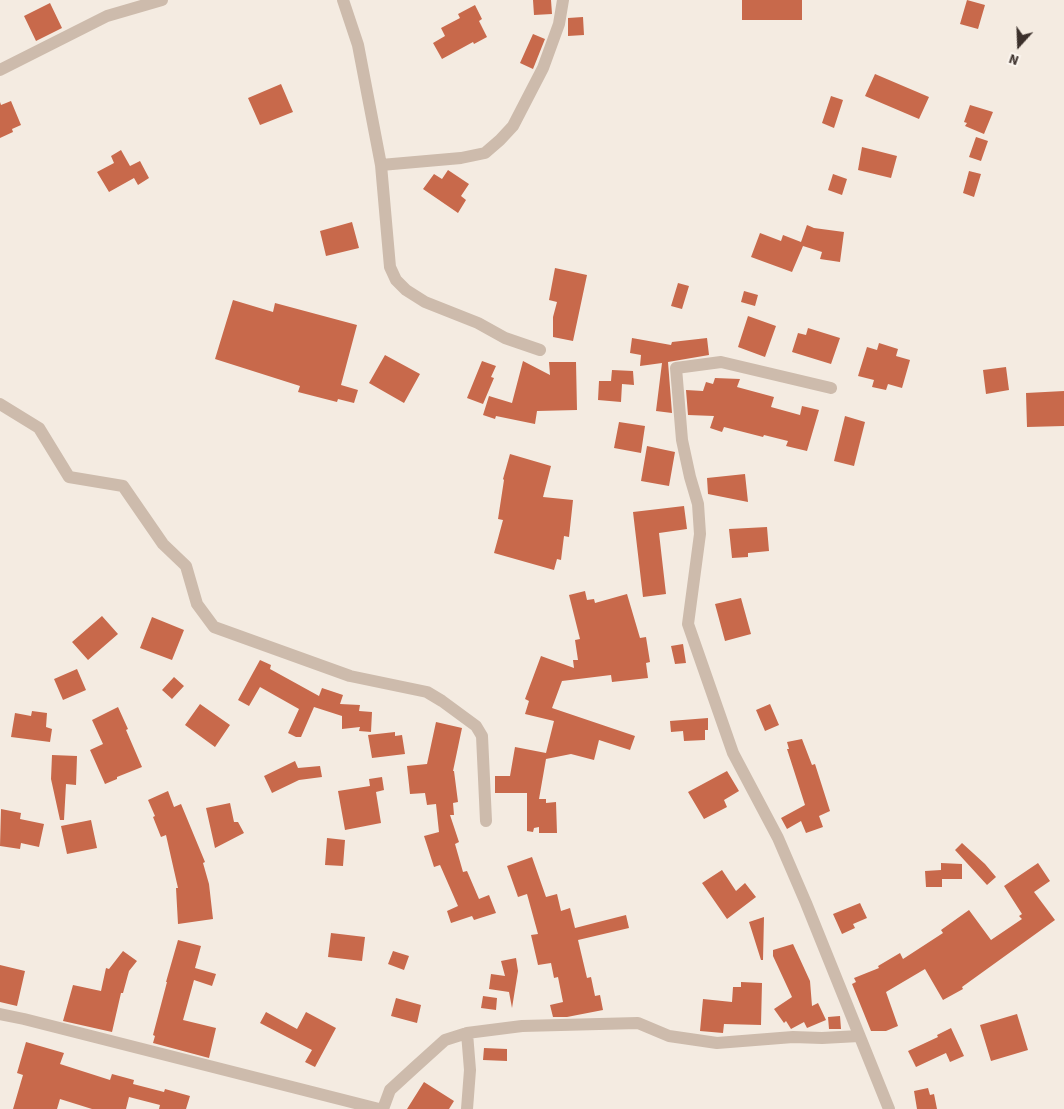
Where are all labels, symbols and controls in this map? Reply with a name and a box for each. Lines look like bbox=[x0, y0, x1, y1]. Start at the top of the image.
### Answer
north arrow bbox=[994, 20, 1044, 70]
text: N bbox=[1006, 48, 1022, 70]

